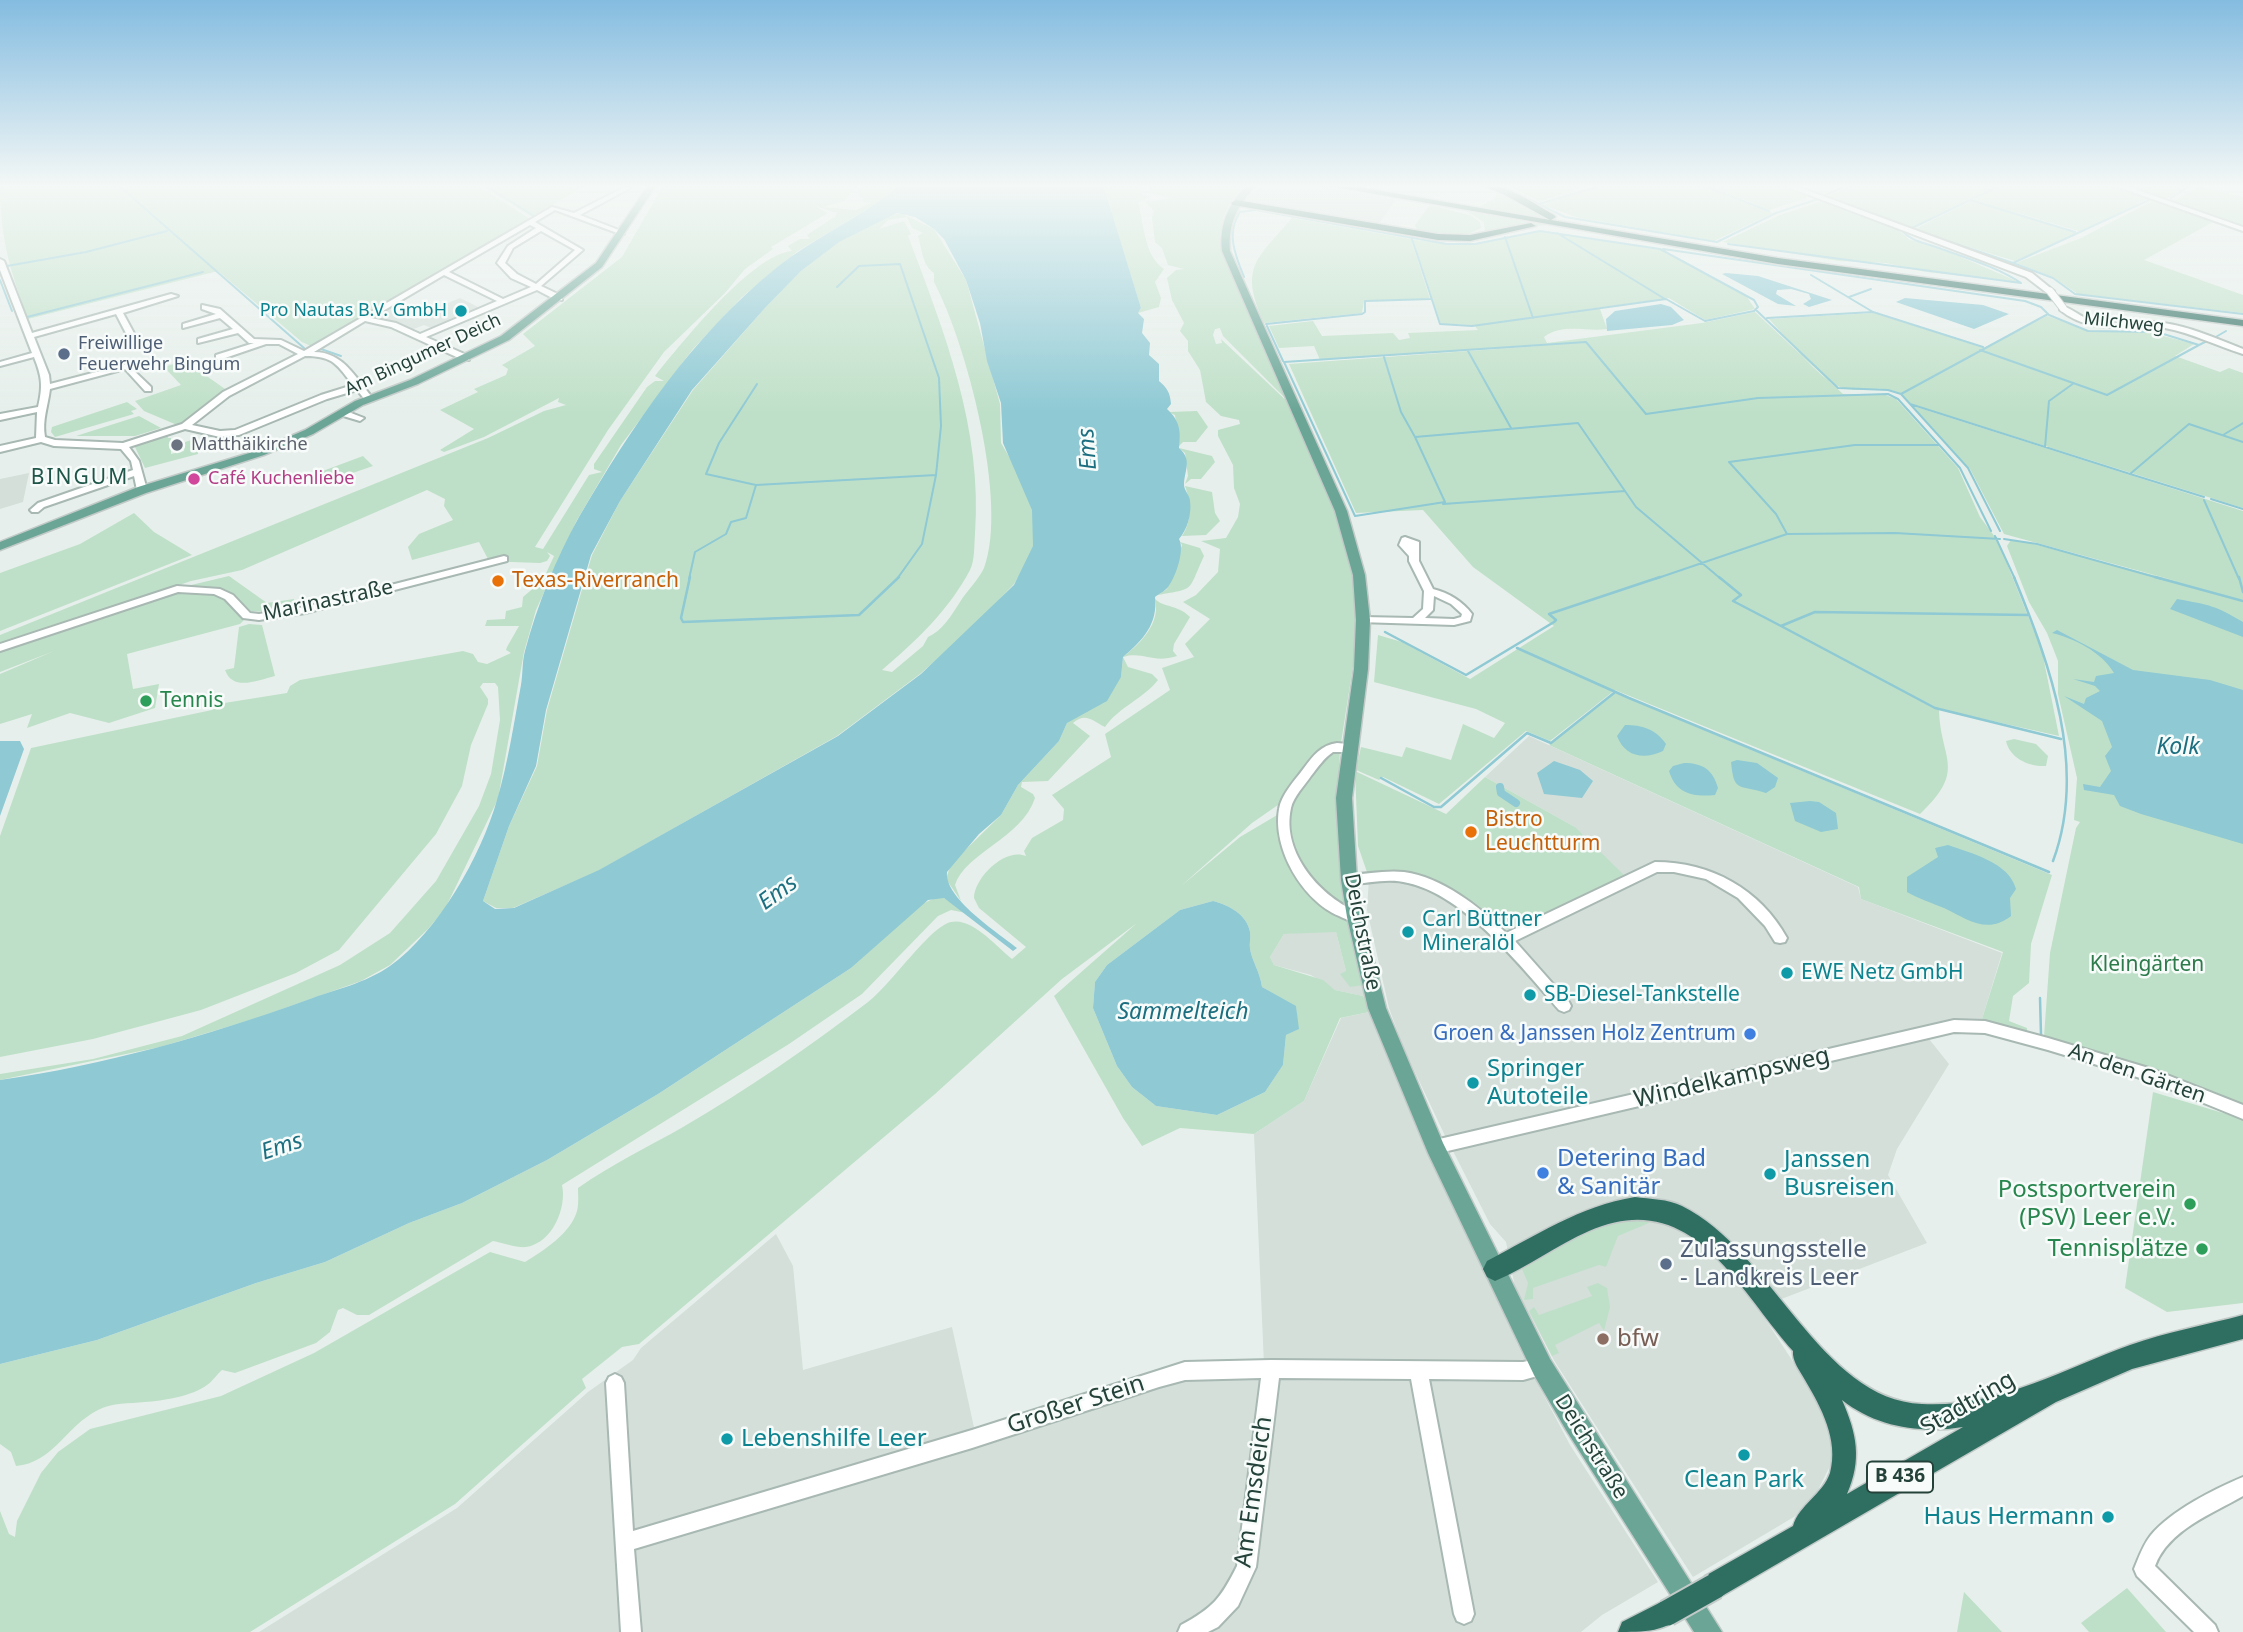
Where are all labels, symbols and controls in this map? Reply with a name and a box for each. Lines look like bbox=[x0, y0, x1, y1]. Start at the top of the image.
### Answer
place label: Pro Nautas B.V. GmbH bbox=[260, 300, 447, 322]
marker: Pro Nautas B.V. GmbH bbox=[453, 303, 469, 319]
street label: Milchweg bbox=[2083, 308, 2165, 338]
street label: Am Bingumer Deich bbox=[342, 309, 504, 401]
place label: Freiwillige Feuerwehr Bingum bbox=[78, 333, 240, 376]
marker: Freiwillige Feuerwehr Bingum bbox=[56, 346, 72, 362]
water label: Ems bbox=[1073, 427, 1103, 471]
place label: Matthäikirche bbox=[191, 434, 308, 456]
marker: Matthäikirche bbox=[169, 437, 185, 453]
district label: BINGUM bbox=[32, 465, 128, 491]
place label: Café Kuchenliebe bbox=[208, 468, 354, 490]
marker: Café Kuchenliebe bbox=[186, 471, 202, 487]
place label: Texas-Riverranch bbox=[512, 568, 679, 594]
marker: Texas-Riverranch bbox=[490, 573, 506, 589]
street label: Marinastraße bbox=[261, 575, 395, 627]
place label: Tennis bbox=[160, 688, 223, 714]
marker: Tennis bbox=[138, 693, 154, 709]
water label: Kolk bbox=[2156, 733, 2200, 761]
place label: Bistro Leuchtturm bbox=[1485, 807, 1600, 857]
marker: Bistro Leuchtturm bbox=[1463, 824, 1479, 840]
water label: Ems bbox=[753, 870, 803, 916]
street label: Deichstraße bbox=[1338, 871, 1386, 993]
place label: Carl Büttner Mineralöl bbox=[1422, 907, 1542, 957]
marker: Carl Büttner Mineralöl bbox=[1400, 924, 1416, 940]
park label: Kleingärten bbox=[2090, 952, 2204, 978]
place label: EWE Netz GmbH bbox=[1801, 960, 1963, 986]
marker: EWE Netz GmbH bbox=[1779, 965, 1795, 981]
place label: SB-Diesel-Tankstelle bbox=[1544, 982, 1740, 1008]
marker: SB-Diesel-Tankstelle bbox=[1522, 987, 1538, 1003]
water label: Sammelteich bbox=[1117, 998, 1249, 1026]
place label: Groen & Janssen Holz Zentrum bbox=[1433, 1021, 1736, 1047]
marker: Groen & Janssen Holz Zentrum bbox=[1742, 1026, 1758, 1042]
street label: An den Gärten bbox=[2065, 1039, 2209, 1109]
street label: Windelkampsweg bbox=[1631, 1041, 1833, 1115]
place label: Springer Autoteile bbox=[1487, 1055, 1588, 1111]
marker: Springer Autoteile bbox=[1465, 1075, 1481, 1091]
water label: Ems bbox=[258, 1127, 306, 1167]
place label: Detering Bad & Sanitär bbox=[1557, 1145, 1706, 1201]
place label: Janssen Busreisen bbox=[1784, 1146, 1895, 1202]
marker: Detering Bad & Sanitär bbox=[1535, 1165, 1551, 1181]
marker: Janssen Busreisen bbox=[1762, 1166, 1778, 1182]
place label: Postsportverein (PSV) Leer e.V. bbox=[1998, 1176, 2176, 1232]
marker: Postsportverein (PSV) Leer e.V. bbox=[2182, 1196, 2198, 1212]
place label: Tennisplätze bbox=[2048, 1235, 2188, 1263]
place label: Zulassungsstelle - Landkreis Leer bbox=[1680, 1236, 1867, 1292]
marker: Tennisplätze bbox=[2194, 1241, 2210, 1257]
marker: Zulassungsstelle - Landkreis Leer bbox=[1658, 1256, 1674, 1272]
place label: bfw bbox=[1617, 1325, 1659, 1353]
marker: bfw bbox=[1595, 1331, 1611, 1347]
street label: Stadtring bbox=[1916, 1365, 2020, 1443]
street label: Großer Stein bbox=[1004, 1369, 1148, 1441]
street label: Deichstraße bbox=[1549, 1390, 1633, 1504]
street label: Am Emsdeich bbox=[1229, 1415, 1279, 1569]
place label: Lebenshilfe Leer bbox=[741, 1425, 927, 1453]
marker: Lebenshilfe Leer bbox=[719, 1431, 735, 1447]
marker: Clean Park bbox=[1736, 1447, 1752, 1463]
road number: B 436 bbox=[1867, 1462, 1933, 1492]
place label: Clean Park bbox=[1684, 1466, 1804, 1494]
place label: Haus Hermann bbox=[1923, 1503, 2094, 1531]
marker: Haus Hermann bbox=[2100, 1509, 2116, 1525]

